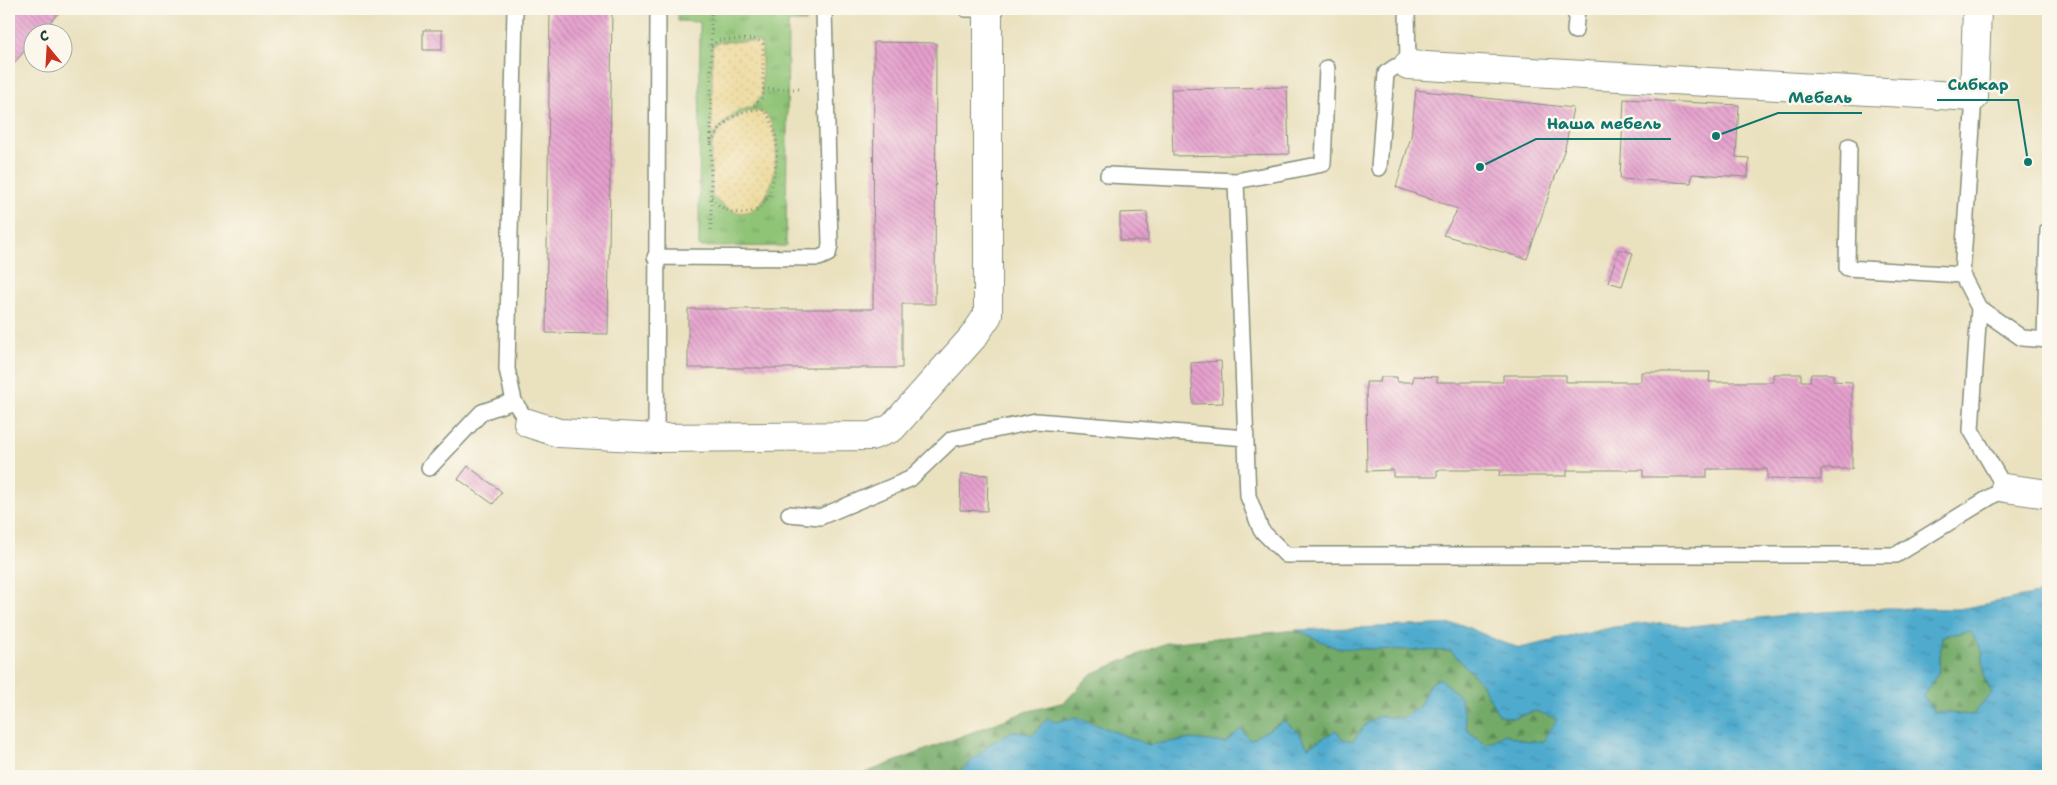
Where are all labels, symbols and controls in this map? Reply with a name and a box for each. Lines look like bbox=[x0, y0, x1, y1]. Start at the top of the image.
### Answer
north arrow bbox=[22, 22, 72, 72]
text: С bbox=[37, 26, 51, 46]
callout: Сибкар bbox=[1937, 69, 2018, 100]
text: Сибкар bbox=[1948, 74, 2009, 95]
callout: Мебель bbox=[1778, 82, 1862, 113]
text: Мебель bbox=[1788, 87, 1852, 108]
callout: Наша мебель bbox=[1536, 108, 1671, 139]
text: Наша мебель bbox=[1547, 113, 1662, 134]

